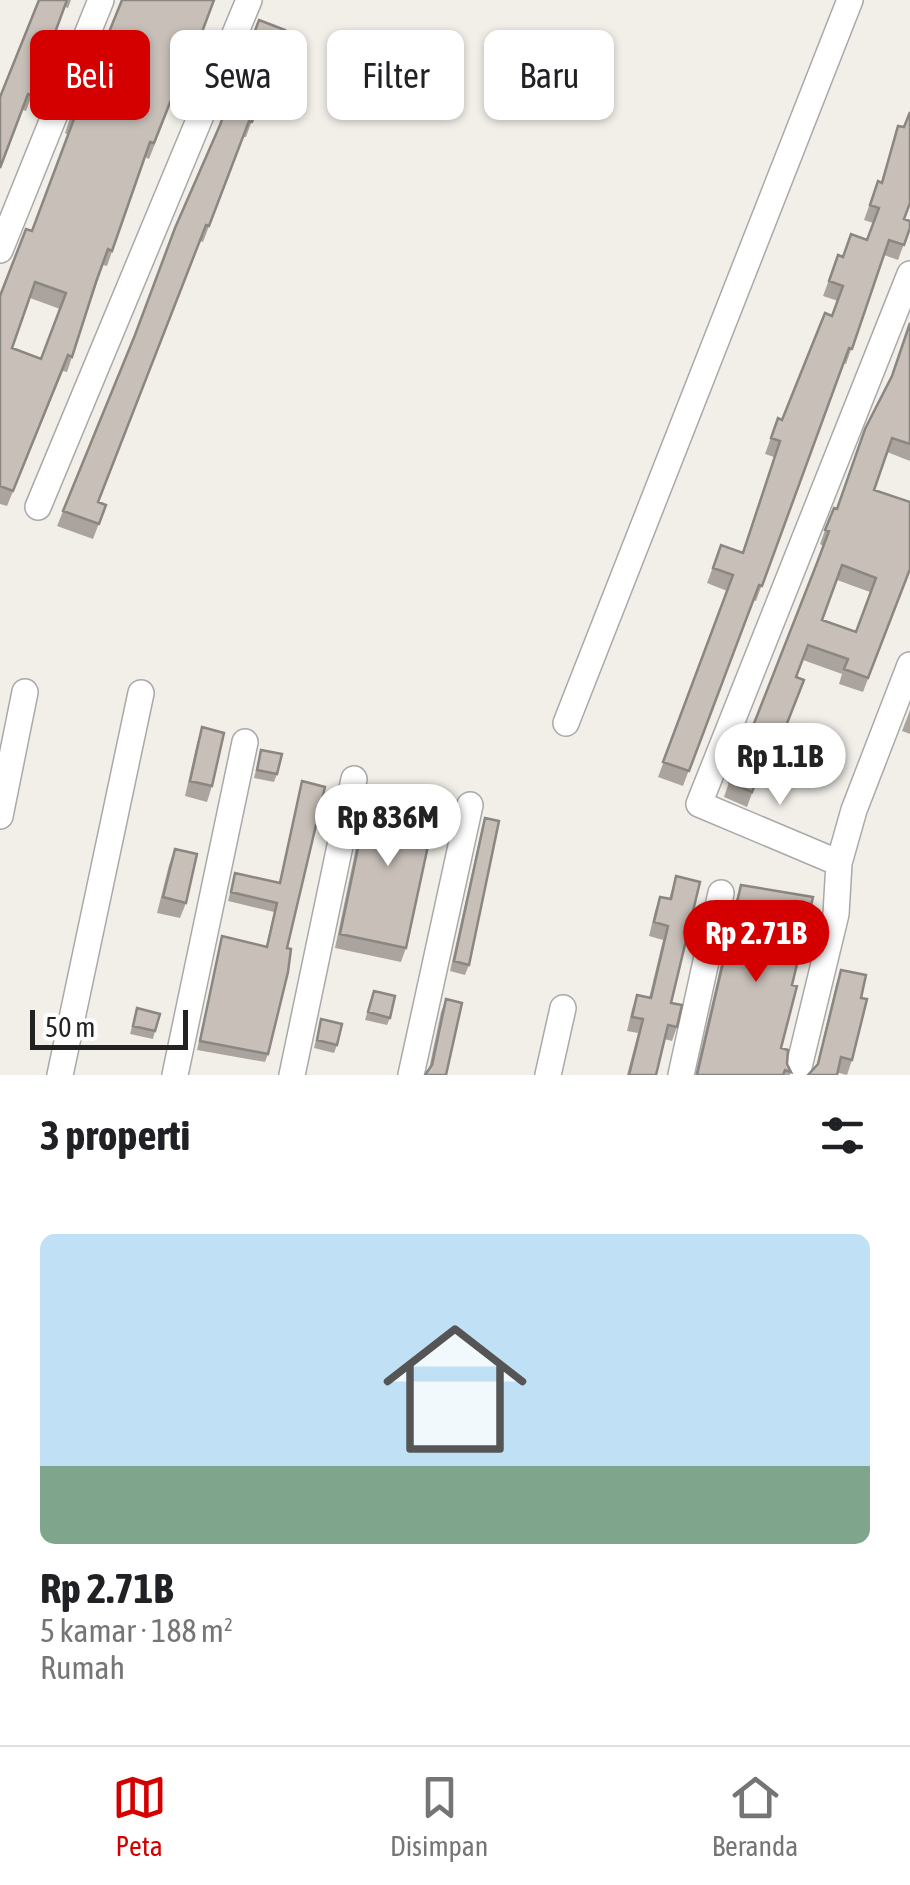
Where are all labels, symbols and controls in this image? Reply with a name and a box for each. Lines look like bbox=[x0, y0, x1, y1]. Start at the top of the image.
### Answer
chip: Beli bbox=[30, 30, 150, 120]
chip: Sewa bbox=[170, 30, 307, 120]
chip: Filter bbox=[327, 30, 464, 120]
chip: Baru bbox=[484, 30, 614, 120]
pin: Rp 1.1B bbox=[688, 723, 872, 808]
text: Rp 1.1B bbox=[737, 737, 823, 774]
pin: Rp 836M bbox=[296, 784, 480, 869]
text: Rp 836M bbox=[337, 798, 439, 835]
pin: Rp 2.71B bbox=[653, 900, 859, 985]
text: Rp 2.71B bbox=[705, 914, 807, 951]
scale bar bbox=[30, 1005, 188, 1050]
text: 50 m bbox=[45, 1011, 95, 1043]
icon: filters bbox=[815, 1108, 870, 1163]
text: 3 properti bbox=[40, 1111, 190, 1159]
icon: home bbox=[365, 1299, 545, 1479]
text: Rp 2.71B bbox=[40, 1564, 173, 1612]
text: 5 kamar · 188 m² bbox=[40, 1612, 233, 1649]
text: Rumah bbox=[40, 1649, 125, 1686]
tab: Peta bbox=[112, 1770, 167, 1862]
tab: Disimpan bbox=[390, 1770, 488, 1862]
tab: Beranda bbox=[712, 1770, 798, 1862]

